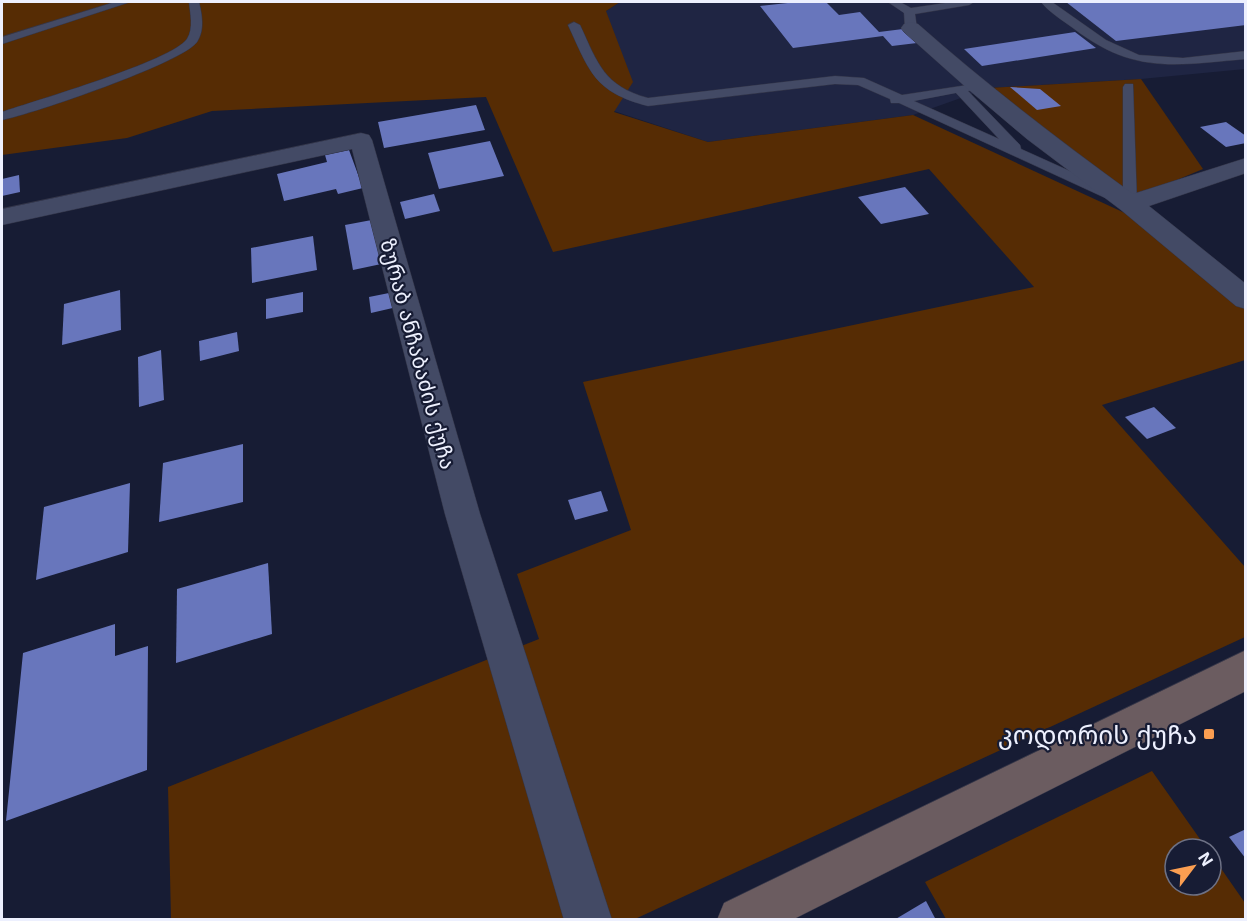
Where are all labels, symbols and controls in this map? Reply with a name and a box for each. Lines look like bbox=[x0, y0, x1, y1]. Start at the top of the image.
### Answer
street label: ზურაბ ანჩაბაძის ქუჩა bbox=[375, 236, 461, 472]
place label: კოდორის ქუჩა bbox=[998, 719, 1197, 751]
marker: კოდორის ქუჩა bbox=[1202, 727, 1216, 741]
north arrow bbox=[1163, 837, 1223, 897]
text: N bbox=[1194, 849, 1217, 870]

